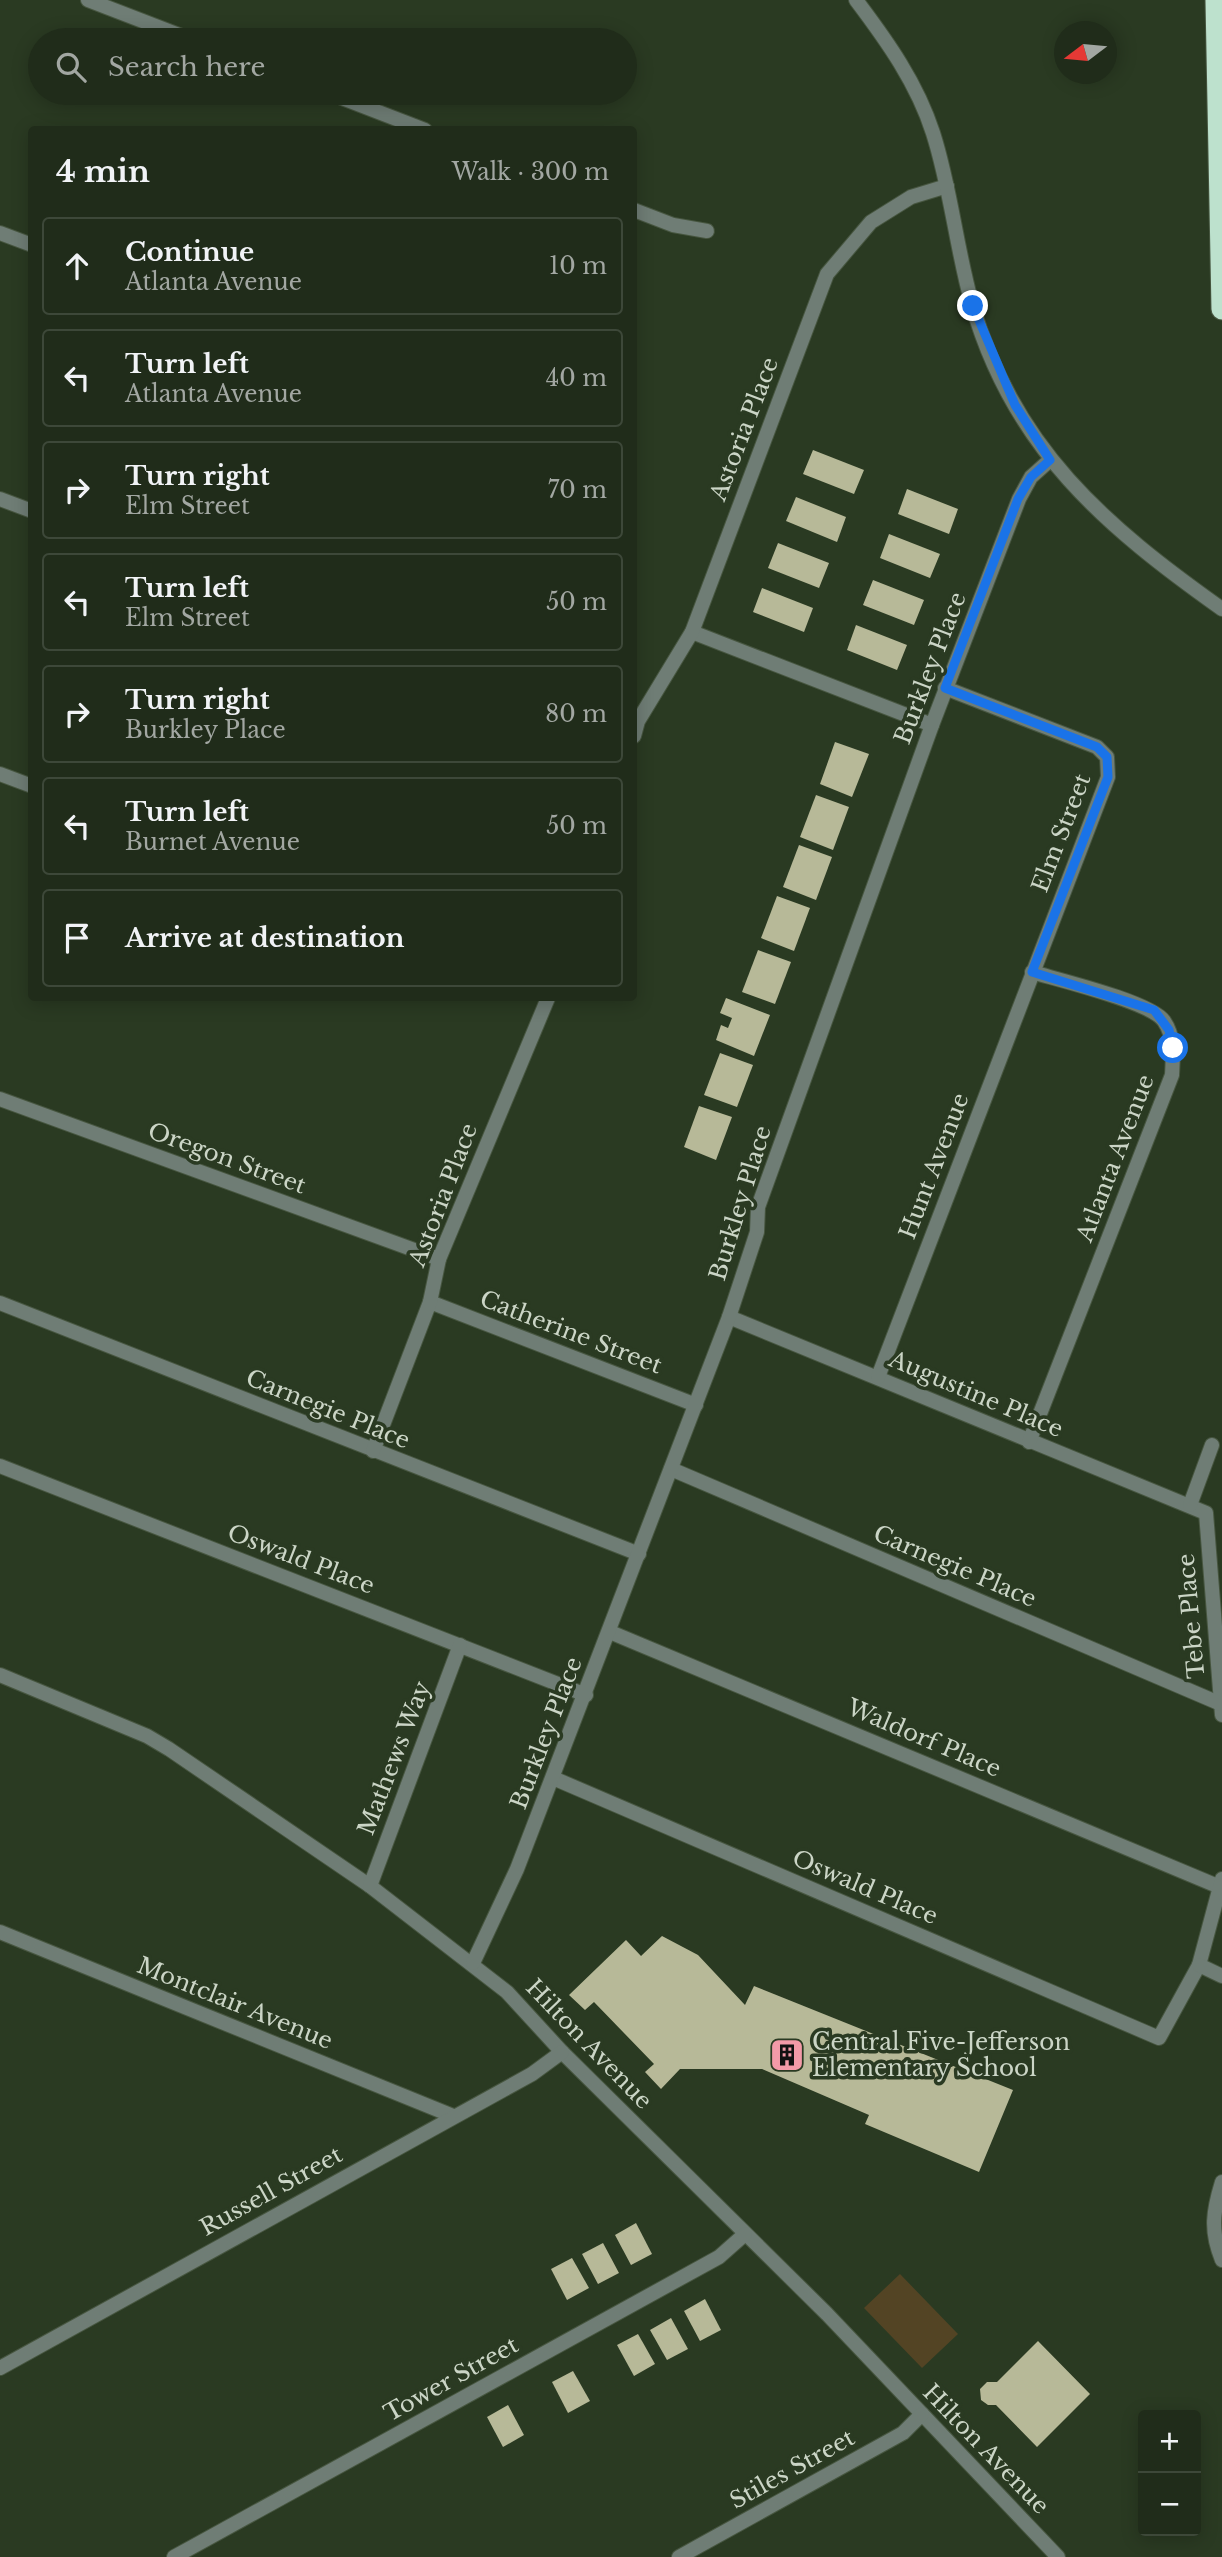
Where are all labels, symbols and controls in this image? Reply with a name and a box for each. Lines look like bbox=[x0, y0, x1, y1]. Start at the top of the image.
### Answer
north arrow bbox=[1054, 21, 1117, 84]
search box bbox=[28, 28, 637, 105]
icon: search bbox=[52, 48, 90, 86]
text: Search here bbox=[108, 51, 265, 83]
text: 4 min bbox=[56, 153, 150, 190]
text: Walk · 300 m bbox=[452, 158, 609, 186]
text: Continue bbox=[125, 236, 254, 268]
icon: ahead bbox=[58, 247, 96, 285]
text: 10 m bbox=[549, 252, 607, 280]
text: Atlanta Avenue bbox=[125, 268, 302, 296]
route end bbox=[957, 290, 988, 321]
text: Turn left bbox=[125, 348, 249, 380]
street label: Astoria Place bbox=[703, 353, 784, 506]
icon: left bbox=[58, 359, 96, 397]
text: 40 m bbox=[546, 364, 607, 392]
text: Atlanta Avenue bbox=[125, 380, 302, 408]
text: Turn right bbox=[125, 460, 270, 492]
icon: right bbox=[58, 471, 96, 509]
text: 70 m bbox=[548, 476, 607, 504]
text: Elm Street bbox=[125, 492, 250, 520]
text: Turn left bbox=[125, 572, 249, 604]
icon: left bbox=[58, 583, 96, 621]
text: 50 m bbox=[546, 588, 607, 616]
street label: Burkley Place bbox=[888, 588, 972, 748]
text: Elm Street bbox=[125, 604, 250, 632]
text: Turn right bbox=[125, 684, 270, 716]
icon: right bbox=[58, 695, 96, 733]
text: 80 m bbox=[545, 700, 607, 728]
text: Burkley Place bbox=[125, 716, 286, 744]
street label: Elm Street bbox=[1026, 770, 1097, 896]
text: Turn left bbox=[125, 796, 249, 828]
icon: left bbox=[58, 807, 96, 845]
text: 50 m bbox=[546, 812, 607, 840]
text: Burnet Avenue bbox=[125, 828, 300, 856]
icon: arrive bbox=[58, 919, 96, 957]
text: Arrive at destination bbox=[125, 922, 405, 954]
route start bbox=[1157, 1032, 1188, 1063]
street label: Atlanta Avenue bbox=[1070, 1070, 1160, 1246]
street label: Hunt Avenue bbox=[893, 1089, 975, 1243]
street label: Oregon Street bbox=[144, 1116, 310, 1200]
street label: Astoria Place bbox=[402, 1119, 483, 1272]
street label: Burkley Place bbox=[703, 1122, 777, 1284]
street label: Catherine Street bbox=[476, 1284, 666, 1380]
street label: Augustine Place bbox=[884, 1344, 1067, 1443]
street label: Carnegie Place bbox=[242, 1363, 414, 1455]
street label: Oswald Place bbox=[224, 1518, 378, 1600]
street label: Carnegie Place bbox=[869, 1519, 1041, 1613]
street label: Tebe Place bbox=[1172, 1552, 1210, 1680]
street label: Burkley Place bbox=[504, 1653, 588, 1813]
street label: Mathews Way bbox=[352, 1677, 436, 1839]
street label: Waldorf Place bbox=[842, 1693, 1005, 1783]
street label: Oswald Place bbox=[788, 1844, 942, 1930]
street label: Montclair Avenue bbox=[133, 1951, 337, 2055]
street label: Hilton Avenue bbox=[520, 1973, 658, 2115]
place label: Central Five-Jefferson Elementary School bbox=[812, 2028, 1070, 2082]
building icon: Central Five-Jefferson Elementary School bbox=[768, 2036, 806, 2074]
street label: Russell Street bbox=[195, 2140, 347, 2242]
street label: Tower Street bbox=[379, 2330, 523, 2427]
street label: Hilton Avenue bbox=[917, 2378, 1055, 2520]
map controls bbox=[1138, 2410, 1201, 2536]
button: + bbox=[1138, 2410, 1201, 2473]
street label: Stiles Street bbox=[725, 2423, 859, 2515]
button: − bbox=[1138, 2473, 1201, 2536]

